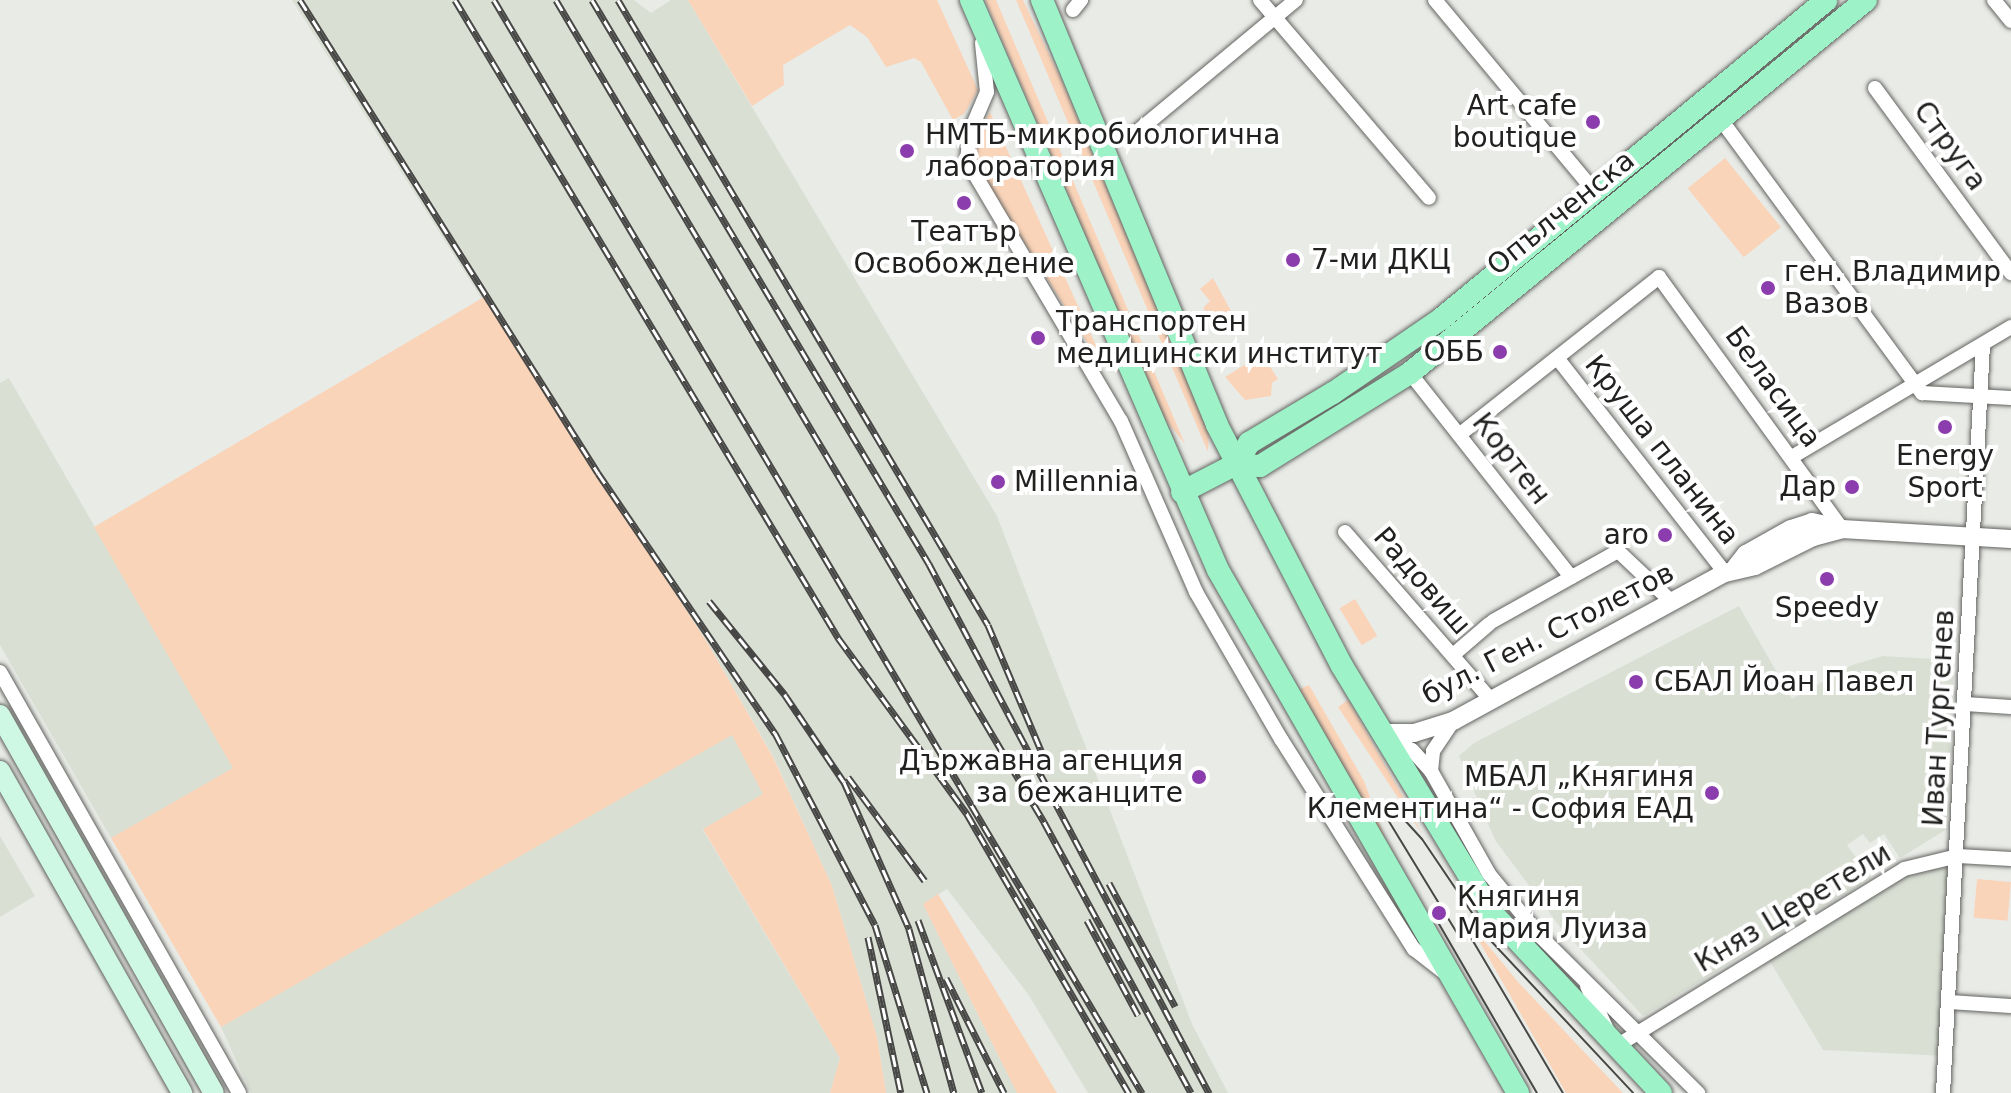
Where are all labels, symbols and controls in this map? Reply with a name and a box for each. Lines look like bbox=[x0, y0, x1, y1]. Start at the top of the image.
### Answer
place label: Art cafe boutique bbox=[1453, 89, 1577, 155]
street label: Струга bbox=[1906, 95, 1994, 197]
marker: Art cafe boutique bbox=[1584, 113, 1602, 131]
place label: НМТБ-микробиологична лаборатория bbox=[925, 118, 1280, 184]
marker: НМТБ-микробиологична лаборатория bbox=[896, 140, 918, 162]
street label: Опълченска bbox=[1481, 143, 1641, 283]
marker: Театър Освобождение bbox=[955, 194, 973, 212]
place label: Театър Освобождение bbox=[853, 215, 1075, 281]
place label: 7-ми ДКЦ bbox=[1311, 243, 1451, 277]
marker: 7-ми ДКЦ bbox=[1282, 249, 1304, 271]
place label: ген. Владимир Вазов bbox=[1784, 255, 2001, 321]
marker: ген. Владимир Вазов bbox=[1759, 279, 1777, 297]
place label: Транспортен медицински институт bbox=[1056, 305, 1382, 371]
street label: Беласица bbox=[1718, 320, 1828, 454]
marker: Транспортен медицински институт bbox=[1027, 327, 1049, 349]
place label: ОББ bbox=[1424, 335, 1484, 369]
marker: ОББ bbox=[1491, 343, 1509, 361]
street label: Круша планина bbox=[1578, 349, 1746, 551]
street label: Кортен bbox=[1465, 407, 1557, 511]
marker: Energy Sport bbox=[1936, 418, 1954, 436]
place label: Energy Sport bbox=[1896, 439, 1994, 505]
place label: Millennia bbox=[1014, 465, 1139, 499]
place label: Дар bbox=[1779, 470, 1836, 504]
marker: Millennia bbox=[989, 473, 1007, 491]
marker: Дар bbox=[1843, 478, 1861, 496]
place label: aro bbox=[1604, 518, 1649, 552]
street label: Радовиш bbox=[1366, 521, 1478, 641]
marker: aro bbox=[1656, 526, 1674, 544]
street label: бул. Ген. Столетов bbox=[1417, 556, 1679, 712]
marker: Speedy bbox=[1818, 570, 1836, 588]
place label: Speedy bbox=[1775, 591, 1879, 625]
street label: Иван Тургенев bbox=[1917, 609, 1961, 827]
place label: СБАЛ Йоан Павел bbox=[1654, 665, 1914, 699]
marker: СБАЛ Йоан Павел bbox=[1625, 671, 1647, 693]
place label: Държавна агенция за бежанците bbox=[899, 744, 1183, 810]
place label: МБАЛ „Княгиня Клементина“ - София ЕАД bbox=[1307, 760, 1694, 826]
marker: Държавна агенция за бежанците bbox=[1190, 768, 1208, 786]
marker: МБАЛ „Княгиня Клементина“ - София ЕАД bbox=[1701, 782, 1723, 804]
street label: Княз Церетели bbox=[1689, 836, 1897, 980]
place label: Княгиня Мария Луиза bbox=[1457, 880, 1648, 946]
marker: Княгиня Мария Луиза bbox=[1428, 902, 1450, 924]

